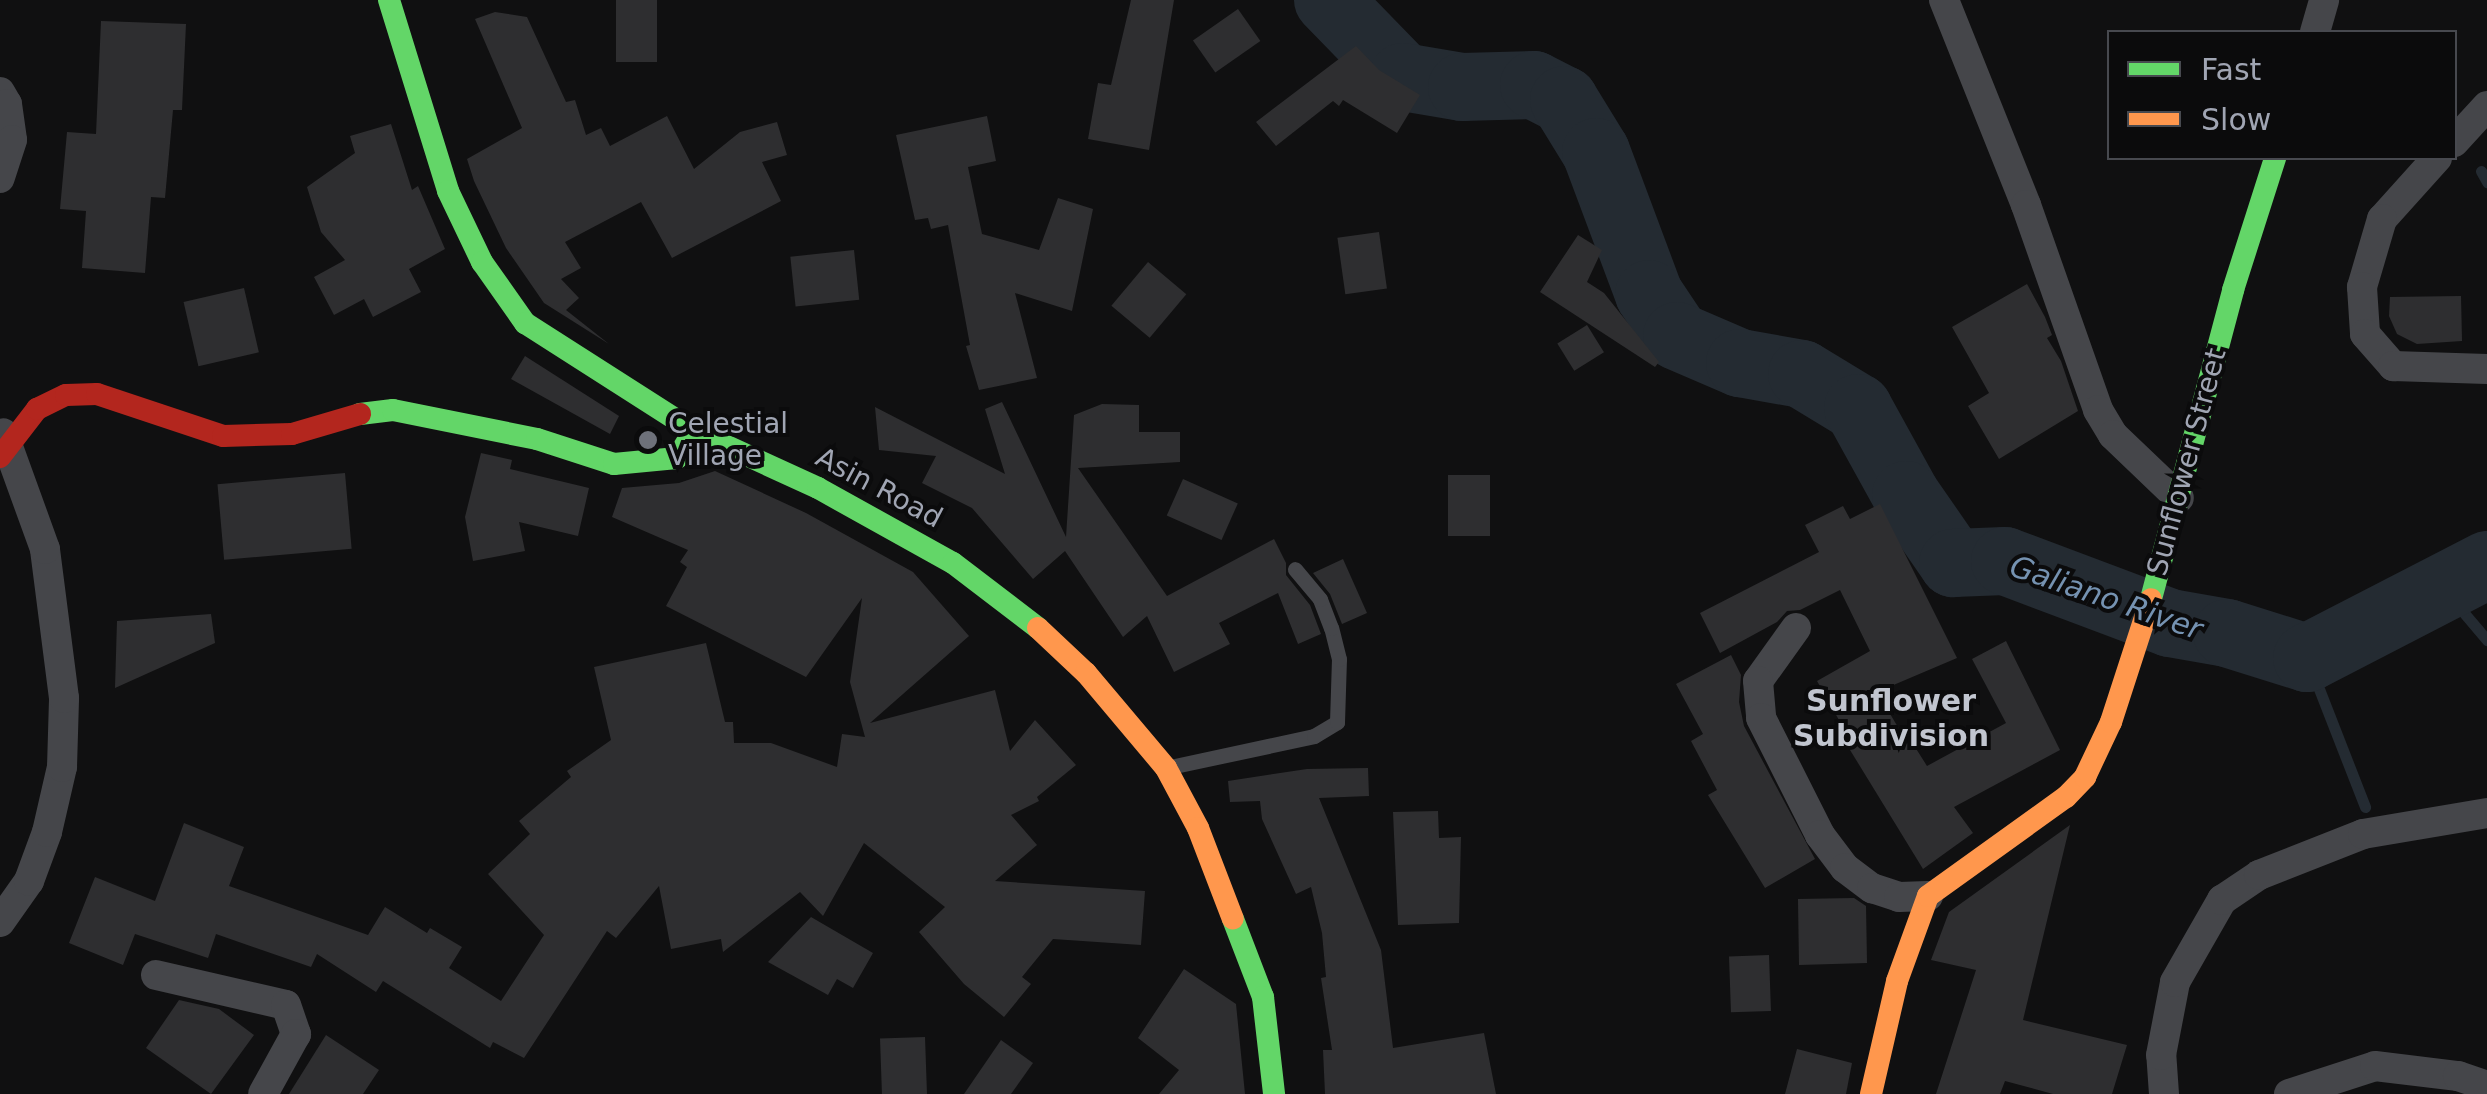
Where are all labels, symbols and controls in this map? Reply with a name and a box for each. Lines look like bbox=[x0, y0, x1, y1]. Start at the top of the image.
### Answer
legend bbox=[2107, 30, 2457, 160]
text: Fast bbox=[2201, 52, 2261, 87]
text: Slow bbox=[2201, 102, 2271, 137]
street label: Sunflower Street bbox=[2141, 345, 2233, 579]
place label: Celestial Village bbox=[668, 407, 788, 473]
marker: Celestial Village bbox=[637, 429, 659, 451]
street label: Asin Road bbox=[810, 441, 948, 535]
water label: Galiano River bbox=[2005, 548, 2207, 648]
district label: Sunflower Subdivision bbox=[1793, 683, 1989, 754]

